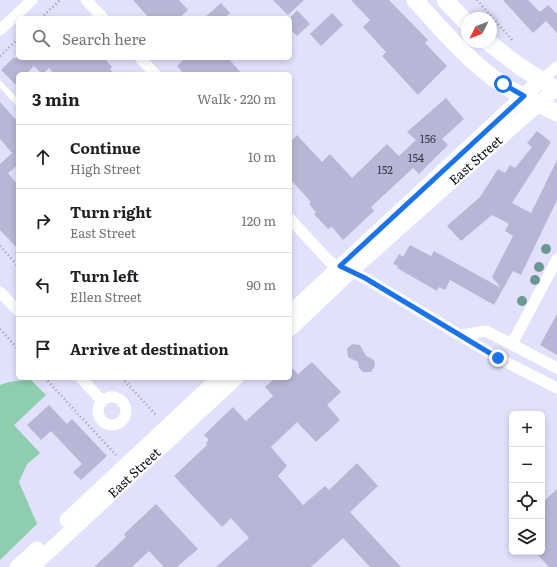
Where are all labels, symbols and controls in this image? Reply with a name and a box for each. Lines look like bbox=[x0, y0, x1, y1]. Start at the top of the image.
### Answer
north arrow bbox=[461, 12, 497, 48]
search box bbox=[16, 16, 292, 60]
icon: search bbox=[30, 27, 52, 49]
text: Search here bbox=[62, 27, 146, 50]
route start bbox=[494, 75, 512, 93]
text: 3 min bbox=[32, 86, 80, 111]
text: Walk · 220 m bbox=[197, 89, 276, 108]
house number: 156 bbox=[420, 130, 436, 146]
street label: East Street bbox=[444, 130, 507, 189]
text: Continue bbox=[70, 136, 140, 159]
icon: ahead bbox=[32, 146, 54, 168]
text: 10 m bbox=[248, 147, 276, 166]
house number: 154 bbox=[408, 149, 424, 165]
text: High Street bbox=[70, 159, 141, 178]
house number: 152 bbox=[377, 161, 393, 177]
text: Turn right bbox=[70, 200, 152, 223]
icon: right bbox=[32, 210, 54, 232]
text: 120 m bbox=[241, 211, 276, 230]
text: East Street bbox=[70, 223, 136, 242]
text: Turn left bbox=[70, 264, 139, 287]
icon: left bbox=[32, 274, 54, 296]
text: 90 m bbox=[246, 275, 276, 294]
text: Ellen Street bbox=[70, 287, 142, 306]
text: Arrive at destination bbox=[70, 337, 229, 360]
icon: arrive bbox=[32, 338, 54, 360]
route end bbox=[489, 349, 507, 367]
map controls bbox=[509, 411, 545, 555]
button: + bbox=[509, 411, 545, 447]
street label: East Street bbox=[103, 442, 165, 502]
button: − bbox=[509, 447, 545, 483]
button: locate bbox=[509, 483, 545, 519]
button: layers bbox=[509, 519, 545, 555]

